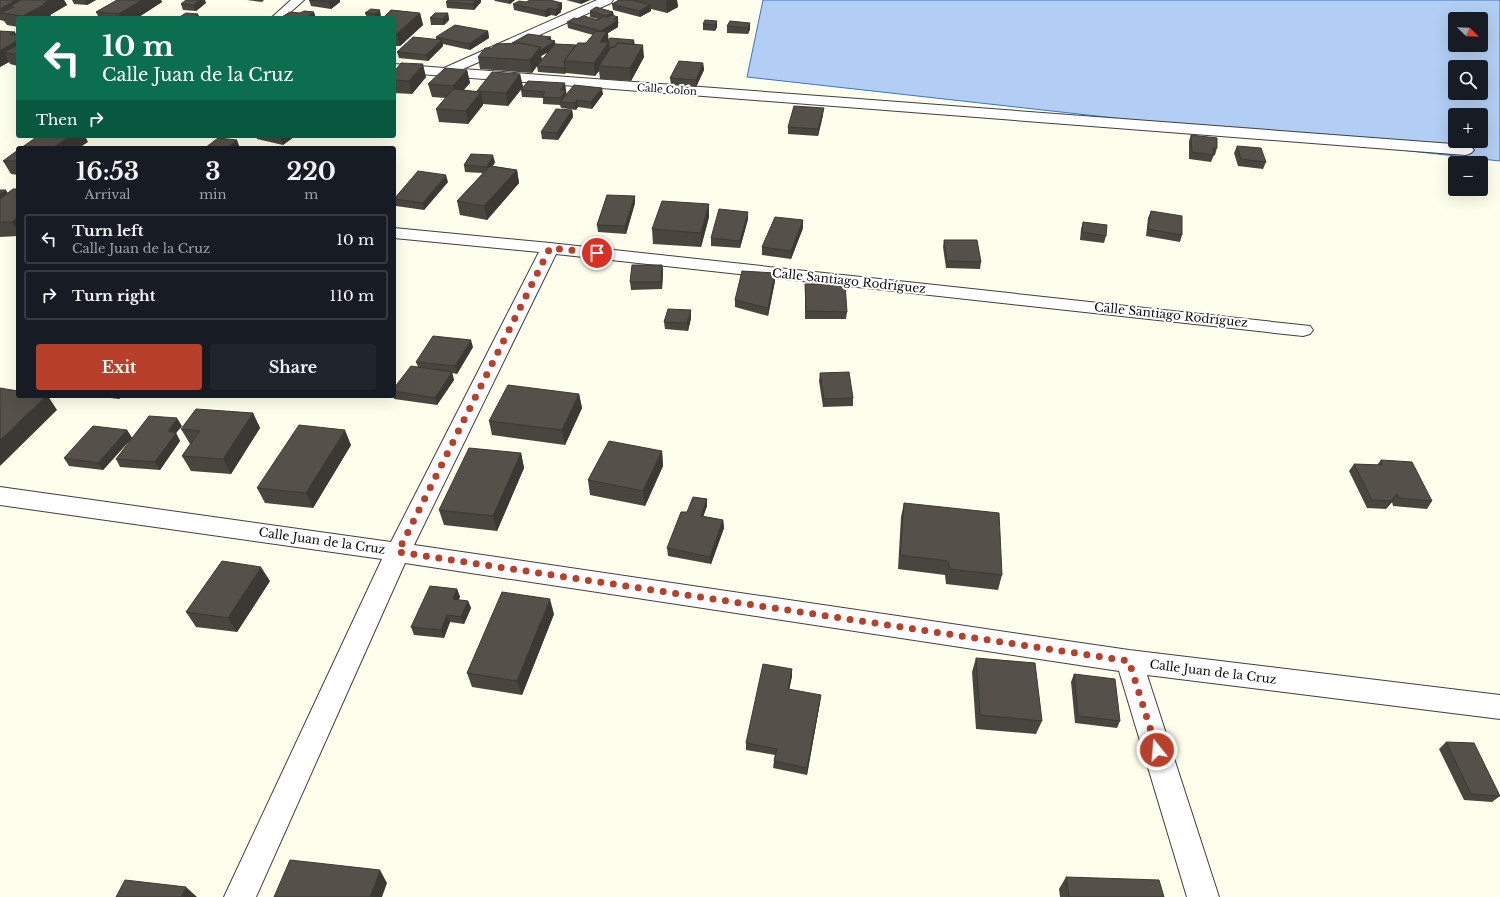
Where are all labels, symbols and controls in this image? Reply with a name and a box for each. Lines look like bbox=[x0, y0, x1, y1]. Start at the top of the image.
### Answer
north arrow bbox=[1448, 12, 1488, 52]
map controls bbox=[1448, 12, 1488, 196]
text: 10 m bbox=[102, 29, 174, 64]
icon: left bbox=[36, 32, 88, 84]
button: search bbox=[1448, 60, 1488, 100]
text: Calle Juan de la Cruz bbox=[102, 64, 293, 86]
street label: Calle Colón bbox=[637, 81, 697, 98]
icon: right bbox=[85, 108, 107, 130]
button: + bbox=[1448, 108, 1488, 148]
text: Then bbox=[36, 110, 77, 129]
button: − bbox=[1448, 156, 1488, 196]
text: 16:53 bbox=[76, 157, 139, 186]
text: 3 bbox=[205, 157, 220, 186]
text: 220 bbox=[287, 157, 336, 186]
text: Arrival bbox=[85, 186, 131, 203]
text: min bbox=[199, 186, 227, 203]
text: m bbox=[304, 186, 318, 203]
text: Turn left bbox=[72, 221, 143, 240]
icon: left bbox=[38, 228, 60, 250]
text: 10 m bbox=[336, 230, 374, 249]
pin bbox=[580, 236, 614, 270]
text: Calle Juan de la Cruz bbox=[72, 240, 210, 257]
icon: arrive bbox=[586, 242, 608, 264]
street label: Calle Santiago Rodríguez bbox=[771, 265, 927, 296]
icon: right bbox=[38, 284, 60, 306]
text: Turn right bbox=[72, 286, 155, 305]
text: 110 m bbox=[330, 286, 374, 305]
street label: Calle Santiago Rodríguez bbox=[1093, 299, 1249, 330]
button: Exit bbox=[36, 344, 202, 390]
button: Share bbox=[210, 344, 376, 390]
street label: Calle Juan de la Cruz bbox=[258, 524, 387, 557]
street label: Calle Juan de la Cruz bbox=[1149, 656, 1278, 687]
position arrow bbox=[1136, 729, 1178, 771]

